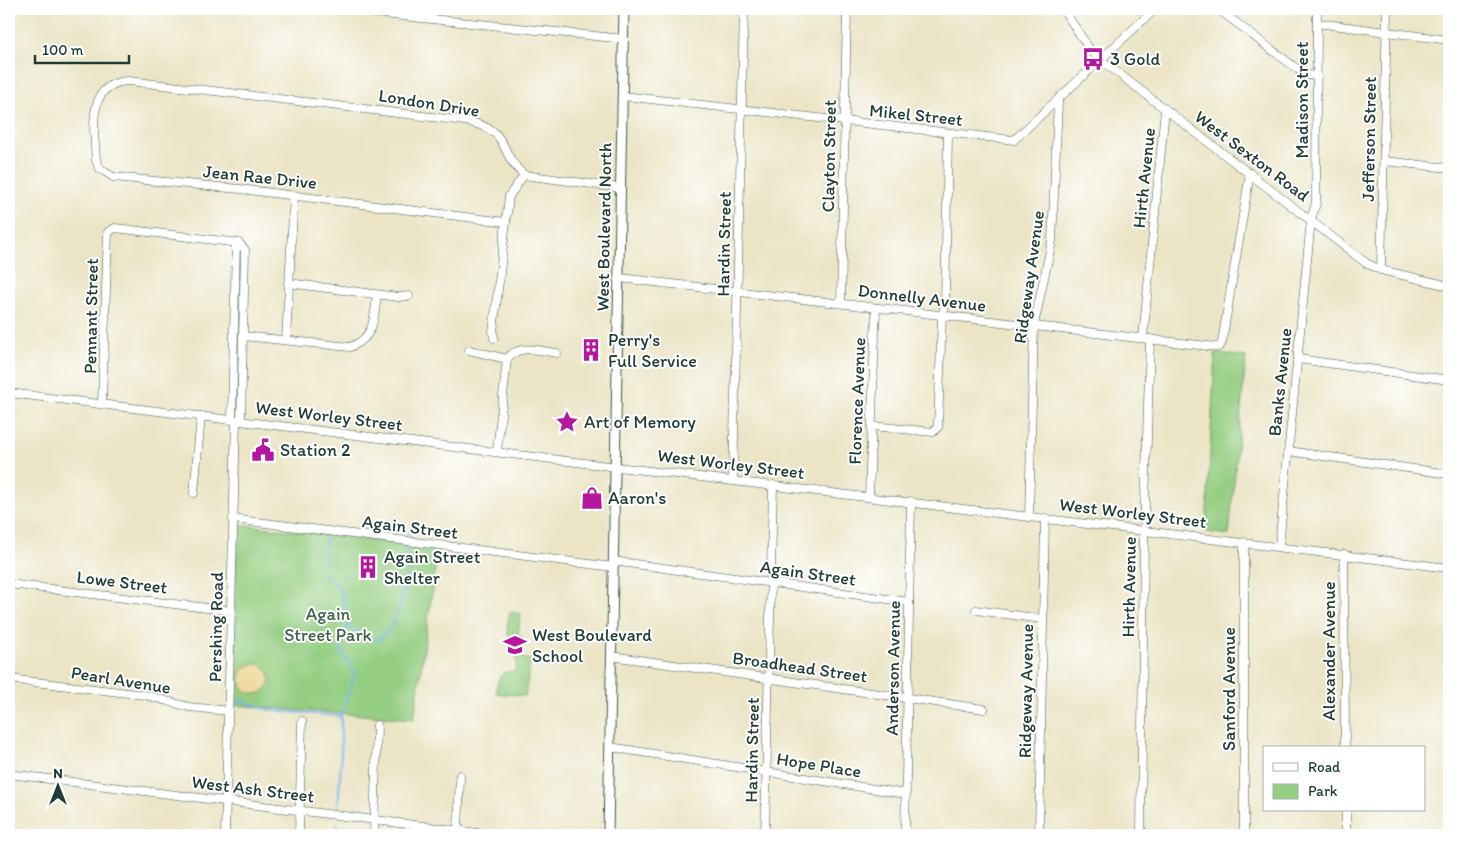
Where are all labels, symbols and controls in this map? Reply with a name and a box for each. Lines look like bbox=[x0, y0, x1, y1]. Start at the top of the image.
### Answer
scale bar bbox=[35, 32, 129, 64]
text: 100 m bbox=[42, 41, 84, 59]
street label: Madison Street bbox=[1291, 41, 1313, 159]
bus stop icon: 3 Gold bbox=[1080, 46, 1106, 72]
place label: 3 Gold bbox=[1110, 48, 1161, 70]
street label: Jefferson Street bbox=[1357, 76, 1381, 202]
street label: London Drive bbox=[377, 84, 481, 122]
street label: Clayton Street bbox=[817, 99, 841, 213]
street label: Mikel Street bbox=[868, 99, 964, 131]
street label: West Sexton Road bbox=[1190, 106, 1314, 206]
street label: Hirth Avenue bbox=[1128, 127, 1160, 229]
street label: West Boulevard North bbox=[592, 142, 616, 312]
street label: Jean Rae Drive bbox=[202, 160, 318, 194]
street label: Hardin Street bbox=[712, 191, 736, 297]
street label: Ridgeway Avenue bbox=[1009, 209, 1049, 345]
street label: Pennant Street bbox=[79, 258, 103, 374]
street label: Donnelly Avenue bbox=[857, 279, 987, 317]
street label: Banks Avenue bbox=[1263, 327, 1297, 437]
place label: Perry's Full Service bbox=[608, 329, 697, 372]
building icon: Perry's Full Service bbox=[578, 337, 604, 363]
street label: Florence Avenue bbox=[844, 337, 870, 465]
street label: West Worley Street bbox=[254, 396, 404, 436]
place icon: Art of Memory bbox=[554, 409, 580, 435]
place label: Art of Memory bbox=[584, 411, 696, 433]
public building icon: Station 2 bbox=[250, 437, 276, 463]
place label: Station 2 bbox=[280, 439, 351, 461]
street label: West Worley Street bbox=[656, 444, 806, 484]
shop icon: Aaron's bbox=[579, 485, 605, 511]
place label: Aaron's bbox=[608, 487, 666, 509]
street label: West Worley Street bbox=[1058, 493, 1208, 533]
street label: Again Street bbox=[361, 510, 459, 544]
street label: Hirth Avenue bbox=[1117, 536, 1141, 638]
place label: Again Street Shelter bbox=[384, 546, 481, 589]
building icon: Again Street Shelter bbox=[355, 554, 381, 580]
street label: Again Street bbox=[759, 555, 858, 591]
street label: Lowe Street bbox=[75, 566, 169, 599]
street label: Pershing Road bbox=[204, 572, 228, 682]
street label: Alexander Avenue bbox=[1318, 581, 1340, 721]
street label: Anderson Avenue bbox=[881, 600, 905, 736]
park label: Again Street Park bbox=[284, 603, 372, 646]
place label: West Boulevard School bbox=[532, 624, 652, 667]
street label: Ridgeway Avenue bbox=[1014, 624, 1038, 758]
street label: Sanford Avenue bbox=[1218, 627, 1240, 751]
school or university icon: West Boulevard School bbox=[502, 632, 528, 658]
street label: Broadhead Street bbox=[731, 647, 869, 687]
street label: Pearl Avenue bbox=[70, 661, 172, 699]
street label: Hardin Street bbox=[740, 697, 764, 803]
legend bbox=[1263, 746, 1426, 812]
street label: Hope Place bbox=[775, 747, 863, 783]
text: Road bbox=[1308, 758, 1341, 776]
north arrow bbox=[32, 762, 82, 812]
text: N bbox=[53, 765, 63, 782]
street label: West Ash Street bbox=[190, 771, 316, 807]
text: Park bbox=[1308, 782, 1338, 800]

